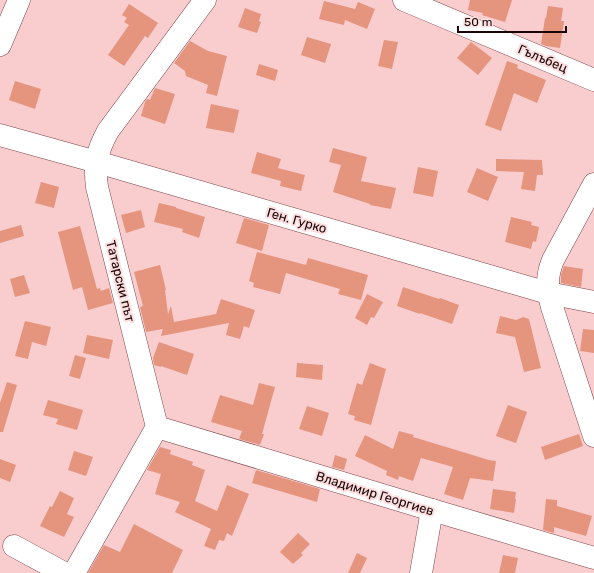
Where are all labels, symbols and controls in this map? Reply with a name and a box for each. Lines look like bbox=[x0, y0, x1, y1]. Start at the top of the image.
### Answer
scale bar bbox=[458, 8, 566, 34]
text: 50 m bbox=[464, 15, 492, 29]
street label: Гълъбец bbox=[516, 41, 570, 76]
street label: Ген. Гурко bbox=[265, 205, 329, 236]
street label: Татарски път bbox=[103, 239, 138, 324]
street label: Владимир Георгиев bbox=[314, 468, 436, 519]

